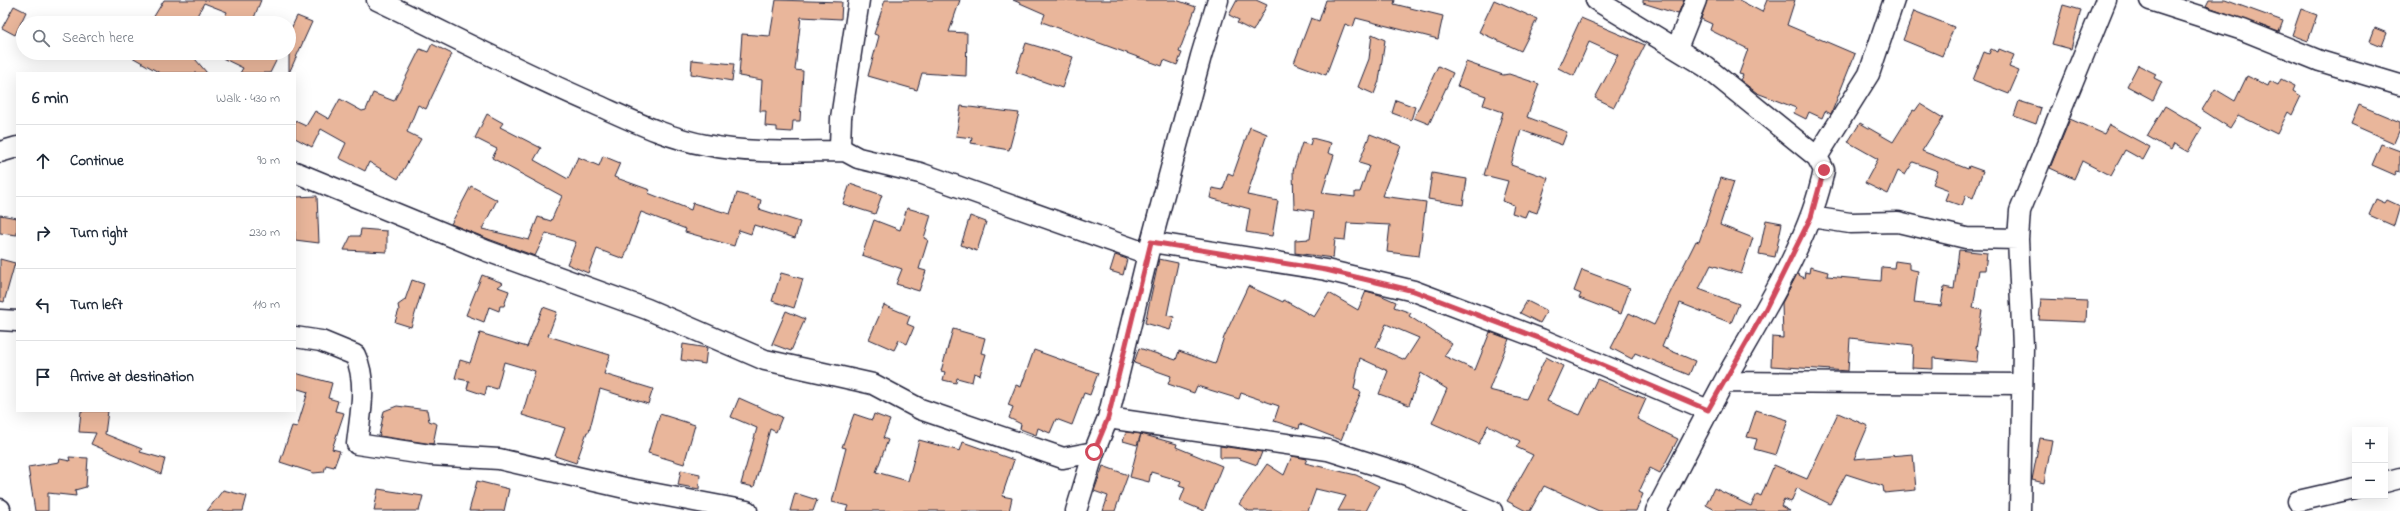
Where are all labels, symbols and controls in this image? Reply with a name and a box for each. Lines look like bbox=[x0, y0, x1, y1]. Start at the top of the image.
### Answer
search box bbox=[16, 16, 296, 60]
icon: search bbox=[30, 27, 52, 49]
text: Search here bbox=[62, 27, 134, 49]
text: 6 min bbox=[32, 86, 68, 111]
text: Walk · 430 m bbox=[216, 89, 280, 108]
icon: ahead bbox=[32, 150, 54, 172]
text: Continue bbox=[70, 150, 124, 172]
text: 90 m bbox=[257, 151, 280, 170]
route end bbox=[1815, 161, 1833, 179]
icon: right bbox=[32, 222, 54, 244]
text: Turn right bbox=[70, 222, 128, 244]
text: 230 m bbox=[249, 223, 280, 242]
icon: left bbox=[32, 294, 54, 316]
text: Turn left bbox=[70, 294, 123, 316]
text: 110 m bbox=[253, 295, 280, 314]
icon: arrive bbox=[32, 366, 54, 388]
text: Arrive at destination bbox=[70, 366, 194, 388]
map controls bbox=[2352, 427, 2388, 499]
button: + bbox=[2352, 427, 2388, 463]
route start bbox=[1085, 443, 1103, 461]
button: − bbox=[2352, 463, 2388, 499]

